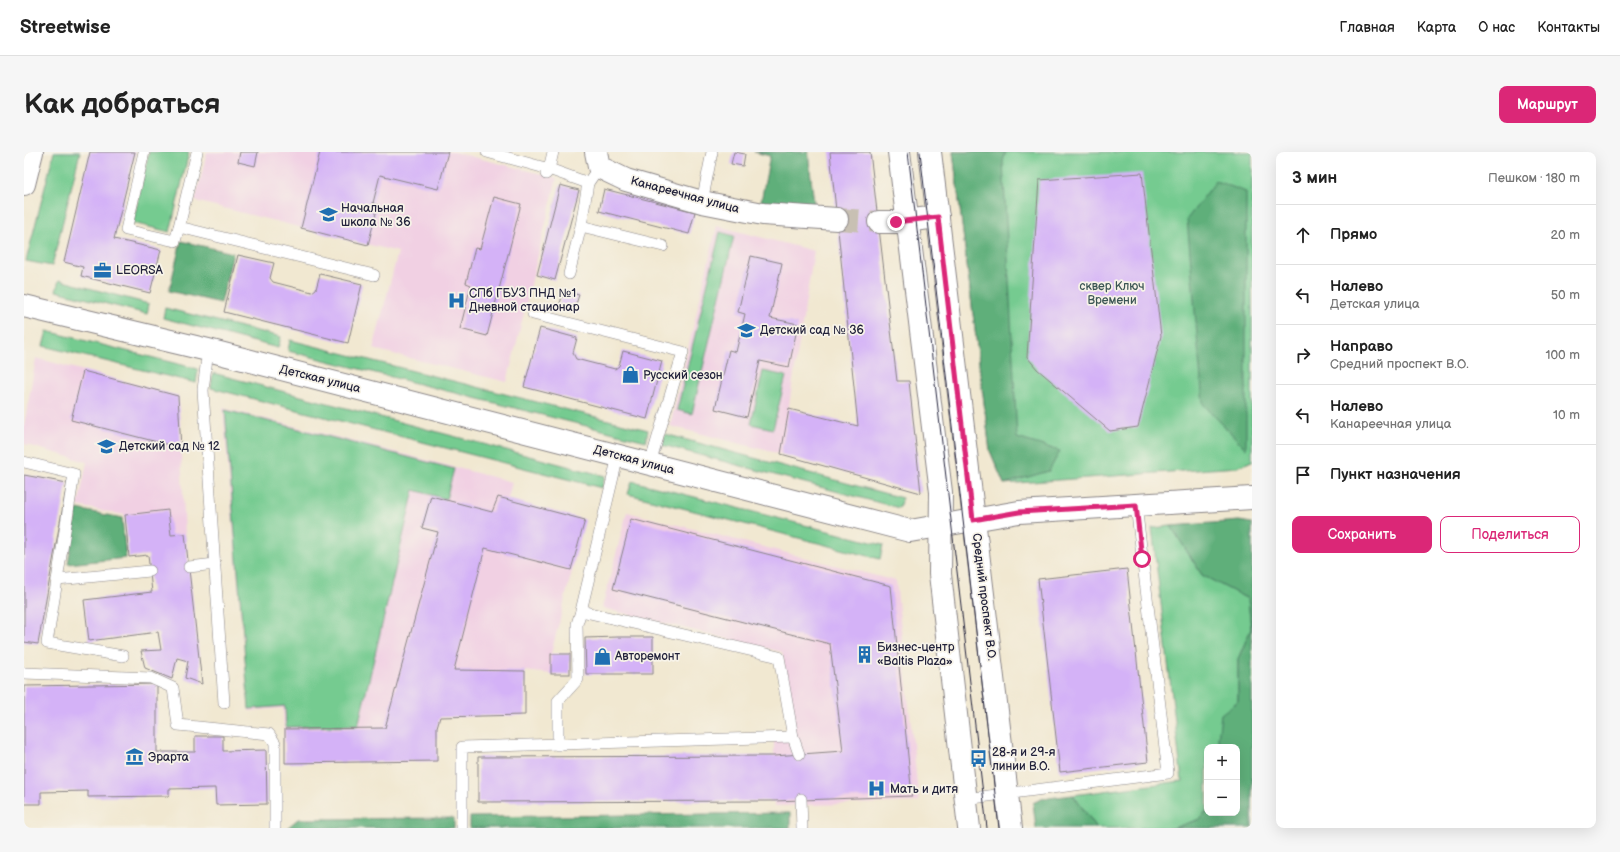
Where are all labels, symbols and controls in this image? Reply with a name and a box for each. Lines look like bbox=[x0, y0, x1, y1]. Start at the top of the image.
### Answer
text: Streetwise bbox=[20, 16, 111, 39]
text: Главная bbox=[1340, 19, 1395, 36]
text: Карта bbox=[1417, 19, 1456, 36]
text: О нас bbox=[1478, 19, 1515, 36]
text: Контакты bbox=[1537, 19, 1600, 36]
button: Маршрут bbox=[1499, 86, 1596, 123]
text: Как добраться bbox=[24, 88, 221, 121]
text: 3 мин bbox=[1292, 168, 1337, 188]
text: Пешком · 180 m bbox=[1488, 170, 1580, 186]
street label: Канареечная улица bbox=[629, 173, 741, 217]
place label: Начальная школа № 36 bbox=[341, 201, 411, 230]
school or university icon: Начальная школа № 36 bbox=[318, 205, 338, 225]
route end bbox=[887, 213, 905, 231]
icon: ahead bbox=[1292, 224, 1314, 246]
text: Прямо bbox=[1330, 225, 1377, 244]
text: 20 m bbox=[1550, 227, 1580, 243]
office icon: LEORSA bbox=[93, 260, 113, 280]
place label: LEORSA bbox=[116, 263, 164, 278]
text: Налево bbox=[1330, 277, 1383, 296]
park label: сквер Ключ Времени bbox=[1080, 279, 1144, 308]
icon: left bbox=[1292, 284, 1314, 306]
place label: СПб ГБУЗ ПНД №1 Дневной стационар bbox=[469, 286, 580, 315]
text: 50 m bbox=[1551, 287, 1580, 303]
hospital icon: СПб ГБУЗ ПНД №1 Дневной стационар bbox=[446, 290, 466, 310]
text: Детская улица bbox=[1330, 296, 1420, 312]
school or university icon: Детский сад № 36 bbox=[737, 320, 757, 340]
place label: Детский сад № 36 bbox=[760, 323, 864, 338]
text: Направо bbox=[1330, 337, 1393, 356]
icon: right bbox=[1292, 344, 1314, 366]
text: 100 m bbox=[1545, 347, 1580, 363]
text: Средний проспект В.О. bbox=[1330, 356, 1469, 372]
street label: Детская улица bbox=[278, 362, 362, 396]
shop icon: Русский сезон bbox=[620, 365, 640, 385]
place label: Русский сезон bbox=[643, 368, 722, 383]
text: Налево bbox=[1330, 397, 1383, 416]
icon: left bbox=[1292, 404, 1314, 426]
text: 10 m bbox=[1553, 407, 1580, 423]
text: Канареечная улица bbox=[1330, 416, 1451, 432]
school or university icon: Детский сад № 12 bbox=[96, 436, 116, 456]
place label: Детский сад № 12 bbox=[119, 439, 220, 454]
street label: Детская улица bbox=[592, 442, 676, 478]
icon: arrive bbox=[1292, 464, 1314, 486]
text: Пункт назначения bbox=[1330, 465, 1461, 484]
button: Сохранить bbox=[1292, 516, 1432, 553]
button: Поделиться bbox=[1440, 516, 1580, 553]
street label: Средний проспект В.О. bbox=[969, 533, 999, 661]
route start bbox=[1133, 550, 1151, 568]
place label: Бизнес-центр «Baltis Plaza» bbox=[877, 640, 955, 669]
building icon: Бизнес-центр «Baltis Plaza» bbox=[854, 644, 874, 664]
shop icon: Авторемонт bbox=[592, 646, 612, 666]
place label: Авторемонт bbox=[614, 649, 681, 664]
map controls bbox=[1204, 744, 1240, 816]
button: + bbox=[1204, 744, 1240, 780]
place label: 28-я и 29-я линии В.О. bbox=[992, 745, 1056, 774]
museum icon: Эрарта bbox=[125, 747, 145, 767]
bus stop icon: 28-я и 29-я линии В.О. bbox=[969, 749, 989, 769]
place label: Эрарта bbox=[148, 750, 189, 765]
hospital icon: Мать и дитя bbox=[867, 779, 887, 799]
button: − bbox=[1204, 780, 1240, 816]
place label: Мать и дитя bbox=[890, 782, 958, 797]

